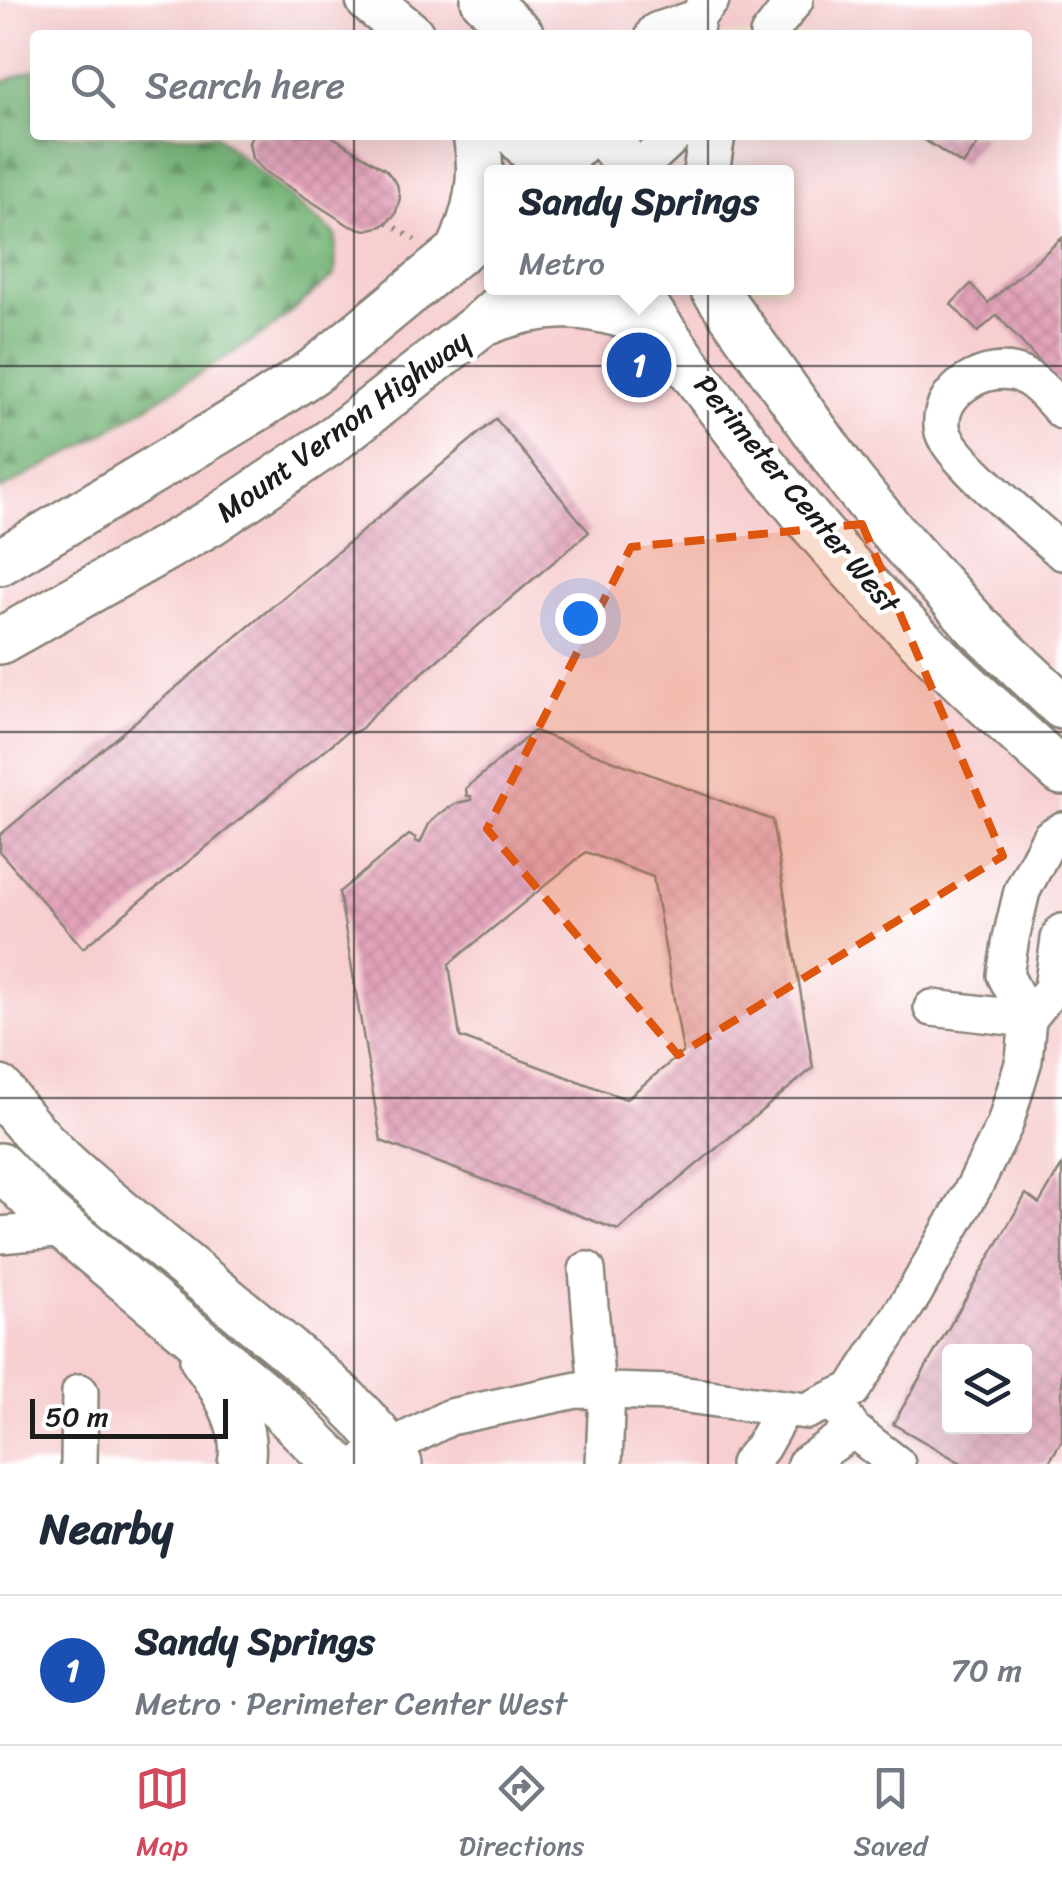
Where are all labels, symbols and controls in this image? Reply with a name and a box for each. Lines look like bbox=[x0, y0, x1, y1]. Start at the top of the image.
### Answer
search box bbox=[30, 30, 1032, 140]
text: Search here bbox=[145, 52, 345, 119]
icon: search bbox=[65, 58, 120, 113]
popup bbox=[484, 165, 794, 295]
text: Sandy Springs bbox=[519, 168, 759, 235]
text: Metro bbox=[519, 235, 605, 292]
street label: Mount Vernon Highway bbox=[204, 314, 483, 537]
pin: 1 bbox=[606, 328, 672, 402]
street label: Perimeter Center West bbox=[680, 361, 916, 628]
your location bbox=[555, 593, 606, 644]
map controls bbox=[942, 1344, 1032, 1434]
button: layers bbox=[942, 1344, 1032, 1434]
text: 50 m bbox=[45, 1392, 109, 1441]
scale bar bbox=[30, 1394, 228, 1438]
text: Nearby bbox=[40, 1492, 173, 1566]
text: Sandy Springs bbox=[135, 1608, 375, 1675]
text: 1 bbox=[66, 1642, 79, 1699]
text: 70 m bbox=[951, 1642, 1022, 1699]
text: Metro · Perimeter Center West bbox=[135, 1675, 567, 1732]
tab: Map bbox=[135, 1761, 190, 1870]
tab: Directions bbox=[459, 1761, 584, 1870]
tab: Saved bbox=[854, 1761, 927, 1870]

